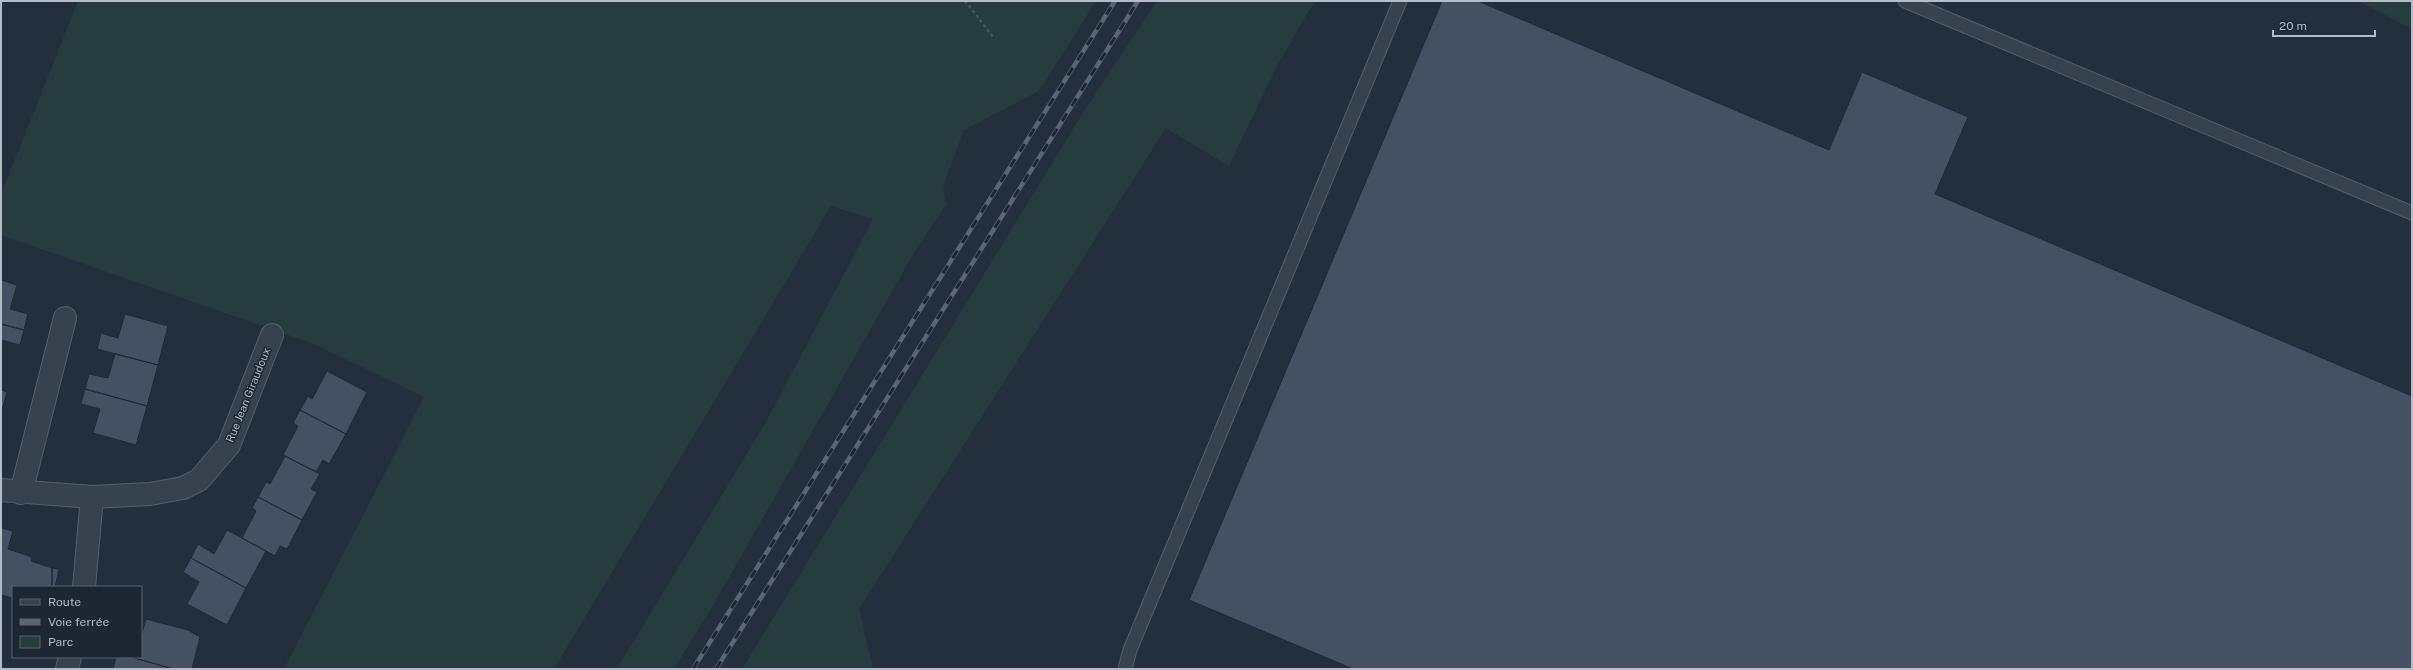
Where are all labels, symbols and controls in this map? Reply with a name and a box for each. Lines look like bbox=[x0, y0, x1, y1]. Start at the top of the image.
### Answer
scale bar bbox=[2273, 12, 2375, 38]
text: 20 m bbox=[2279, 19, 2307, 33]
street label: Rue Jean Giraudoux bbox=[224, 346, 272, 444]
legend bbox=[12, 586, 142, 658]
text: Route bbox=[48, 595, 81, 609]
text: Voie ferrée bbox=[48, 615, 109, 629]
text: Parc bbox=[48, 635, 73, 649]

